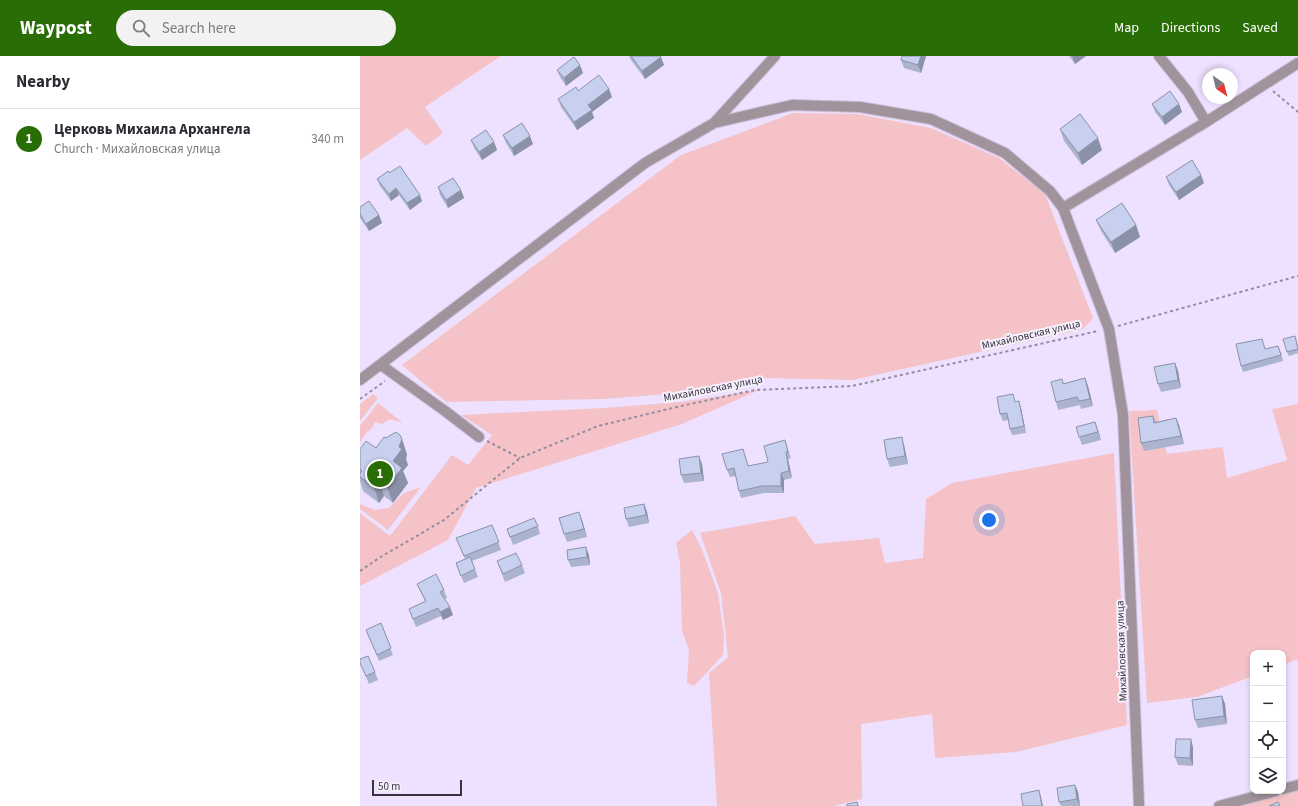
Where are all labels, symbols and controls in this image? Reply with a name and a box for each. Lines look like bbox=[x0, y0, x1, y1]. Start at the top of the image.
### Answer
search box bbox=[116, 10, 396, 46]
text: Waypost bbox=[20, 15, 92, 42]
icon: search bbox=[130, 17, 152, 39]
text: Search here bbox=[162, 18, 236, 39]
text: Map bbox=[1114, 18, 1139, 38]
text: Directions bbox=[1161, 18, 1220, 38]
text: Saved bbox=[1242, 18, 1278, 38]
north arrow bbox=[1202, 68, 1238, 104]
text: Nearby bbox=[16, 70, 70, 94]
text: Церковь Михаила Архангела bbox=[54, 119, 251, 140]
text: 1 bbox=[26, 130, 32, 148]
text: 340 m bbox=[311, 130, 344, 148]
text: Church · Михайловская улица bbox=[54, 140, 220, 158]
street label: Михайловская улица bbox=[980, 316, 1082, 353]
street label: Михайловская улица bbox=[662, 372, 764, 405]
pin: 1 bbox=[367, 459, 393, 489]
your location bbox=[979, 510, 999, 530]
street label: Михайловская улица bbox=[1112, 600, 1131, 702]
map controls bbox=[1250, 650, 1286, 794]
button: + bbox=[1250, 650, 1286, 686]
button: − bbox=[1250, 686, 1286, 722]
button: locate bbox=[1250, 722, 1286, 758]
button: layers bbox=[1250, 758, 1286, 794]
scale bar bbox=[372, 778, 462, 797]
text: 50 m bbox=[378, 779, 400, 794]

